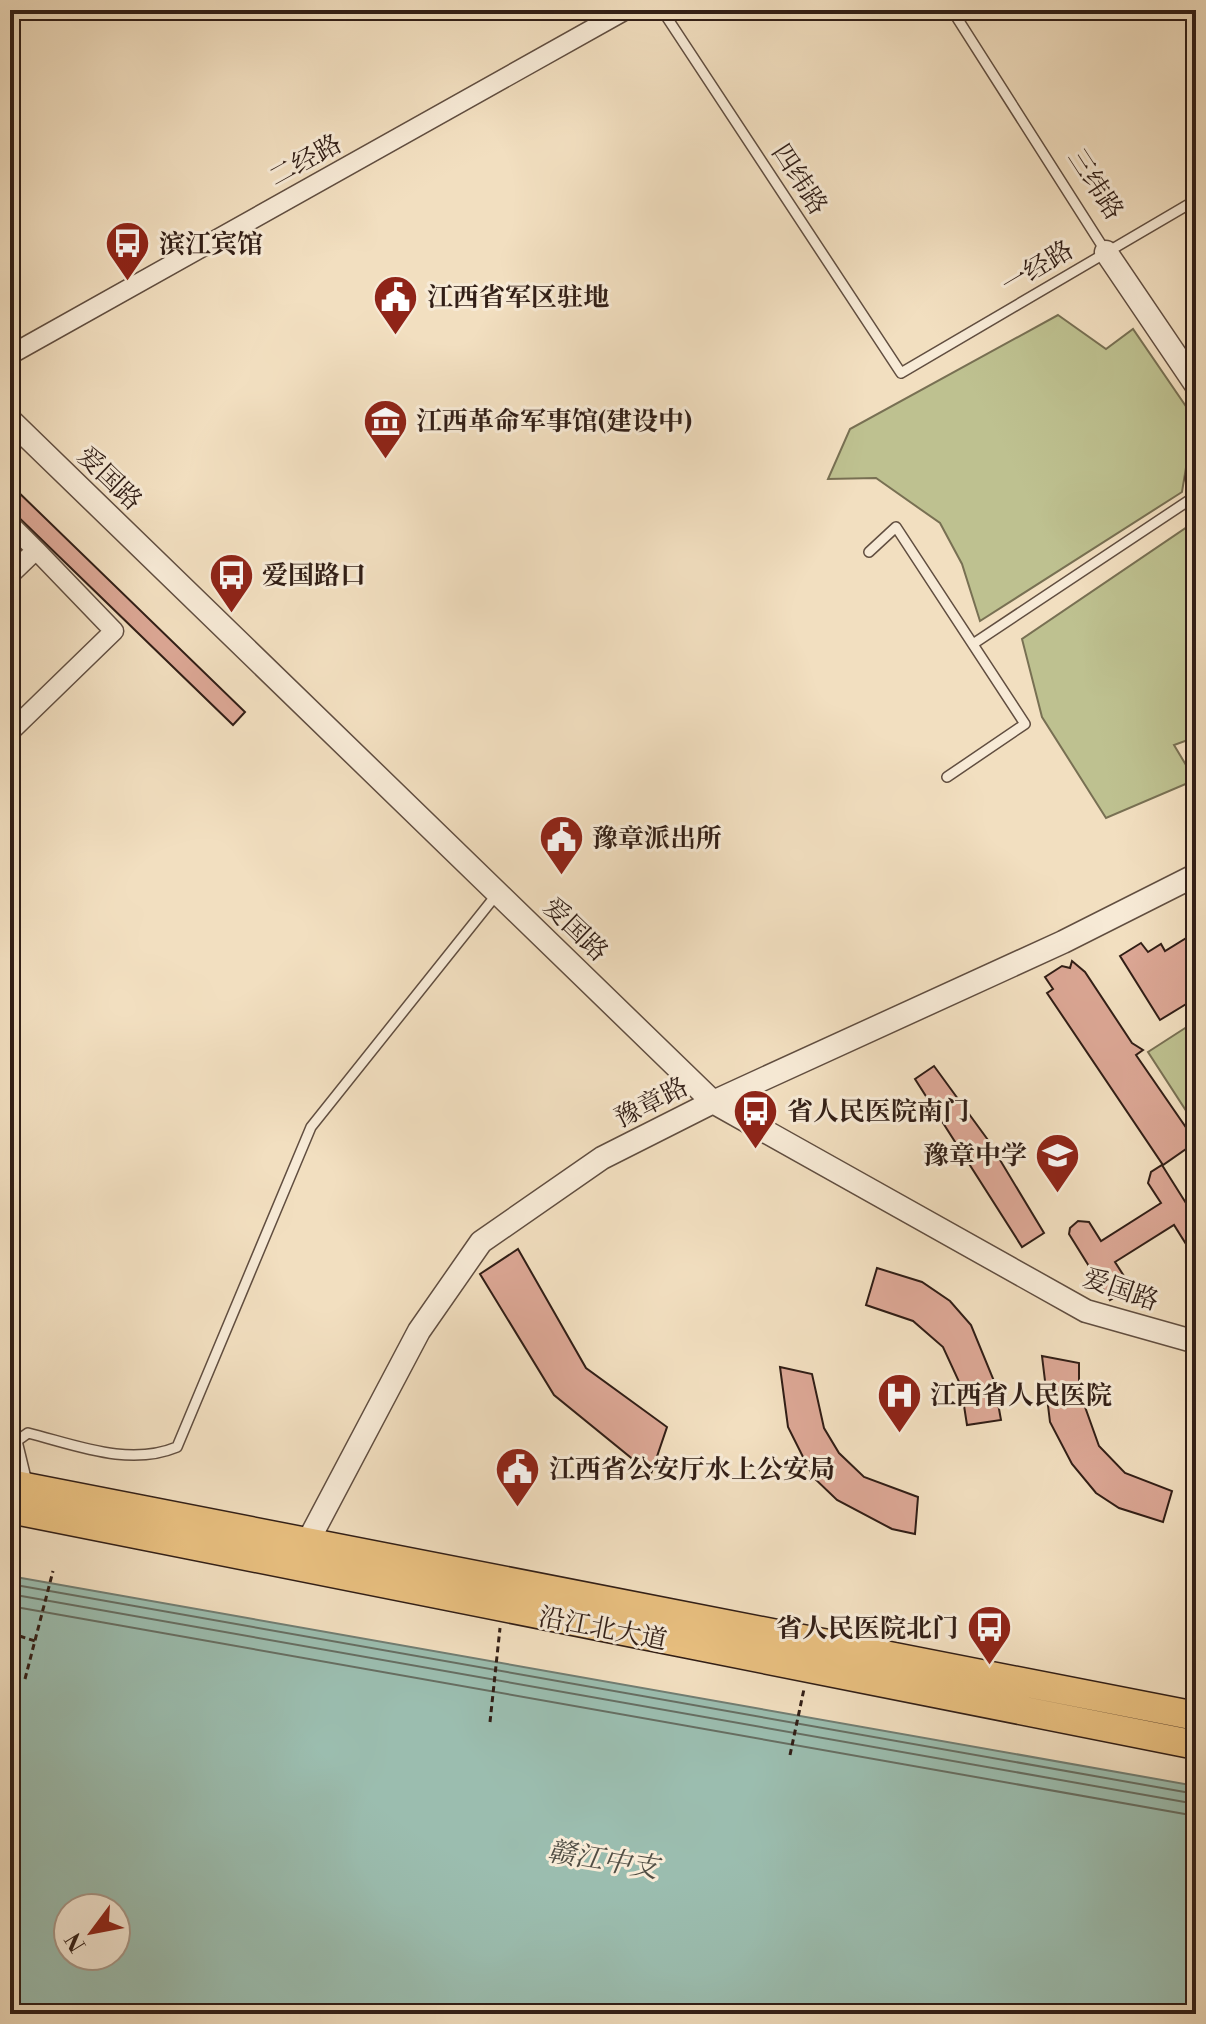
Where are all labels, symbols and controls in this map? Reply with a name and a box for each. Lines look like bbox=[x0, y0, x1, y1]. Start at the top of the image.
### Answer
street label: 二经路 bbox=[264, 128, 347, 194]
street label: 四纬路 bbox=[764, 138, 834, 221]
street label: 三纬路 bbox=[1060, 143, 1130, 226]
bus stop icon: 滨江宾馆 bbox=[104, 220, 152, 283]
place label: 滨江宾馆 bbox=[159, 229, 263, 261]
street label: 一经路 bbox=[996, 234, 1079, 302]
public building icon: 江西省军区驻地 bbox=[372, 273, 420, 336]
place label: 江西省军区驻地 bbox=[427, 282, 609, 314]
museum icon: 江西革命军事馆(建设中) bbox=[361, 397, 409, 460]
place label: 江西革命军事馆(建设中) bbox=[416, 406, 692, 438]
street label: 爱国路 bbox=[70, 440, 148, 517]
bus stop icon: 爱国路口 bbox=[207, 551, 255, 614]
place label: 爱国路口 bbox=[262, 560, 366, 592]
public building icon: 豫章派出所 bbox=[537, 814, 585, 877]
place label: 豫章派出所 bbox=[592, 823, 722, 855]
street label: 爱国路 bbox=[536, 891, 614, 968]
street label: 豫章路 bbox=[609, 1071, 693, 1135]
bus stop icon: 省人民医院南门 bbox=[732, 1087, 780, 1150]
place label: 省人民医院南门 bbox=[787, 1096, 969, 1128]
school or university icon: 豫章中学 bbox=[1034, 1131, 1082, 1194]
place label: 豫章中学 bbox=[923, 1140, 1027, 1172]
street label: 爱国路 bbox=[1079, 1262, 1163, 1318]
hospital icon: 江西省人民医院 bbox=[875, 1371, 923, 1434]
place label: 江西省人民医院 bbox=[930, 1380, 1112, 1412]
public building icon: 江西省公安厅水上公安局 bbox=[494, 1445, 542, 1508]
place label: 江西省公安厅水上公安局 bbox=[549, 1454, 835, 1486]
street label: 沿江北大道 bbox=[536, 1601, 670, 1657]
bus stop icon: 省人民医院北门 bbox=[965, 1604, 1013, 1667]
place label: 省人民医院北门 bbox=[776, 1613, 958, 1645]
water label: 赣江中支 bbox=[545, 1834, 665, 1887]
north arrow bbox=[52, 1892, 132, 1972]
text: N bbox=[60, 1927, 92, 1956]

